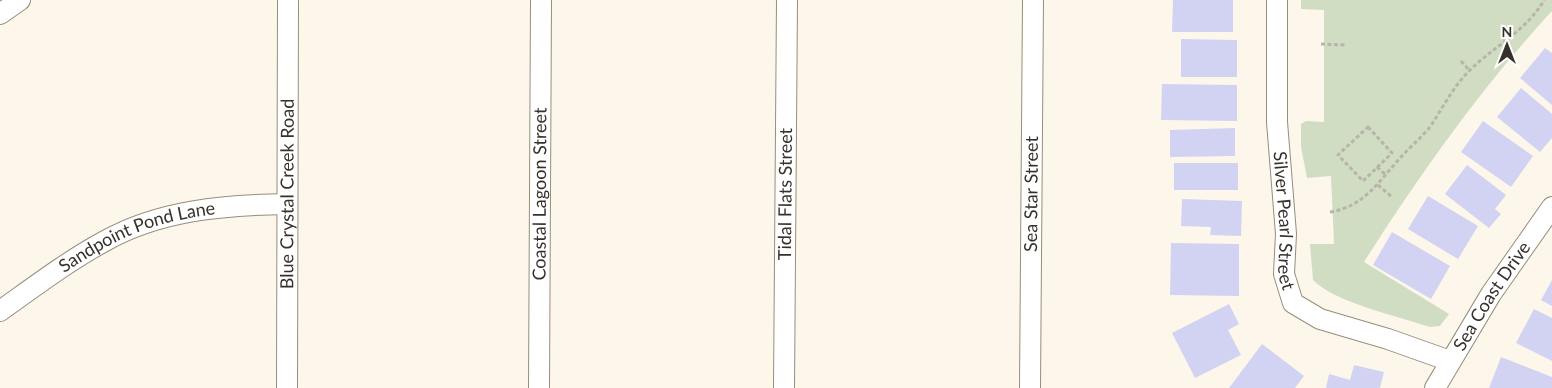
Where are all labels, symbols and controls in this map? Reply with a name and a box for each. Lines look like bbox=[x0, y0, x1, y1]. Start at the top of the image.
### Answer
north arrow bbox=[1482, 20, 1532, 70]
text: N bbox=[1502, 23, 1512, 40]
street label: Blue Crystal Creek Road bbox=[275, 99, 298, 289]
street label: Coastal Lagoon Street bbox=[528, 107, 550, 281]
street label: Tidal Flats Street bbox=[773, 127, 796, 260]
street label: Sea Star Street bbox=[1019, 135, 1042, 252]
street label: Silver Pearl Street bbox=[1269, 150, 1300, 293]
street label: Sandpoint Pond Lane bbox=[54, 196, 216, 276]
street label: Sea Coast Drive bbox=[1448, 237, 1534, 354]

